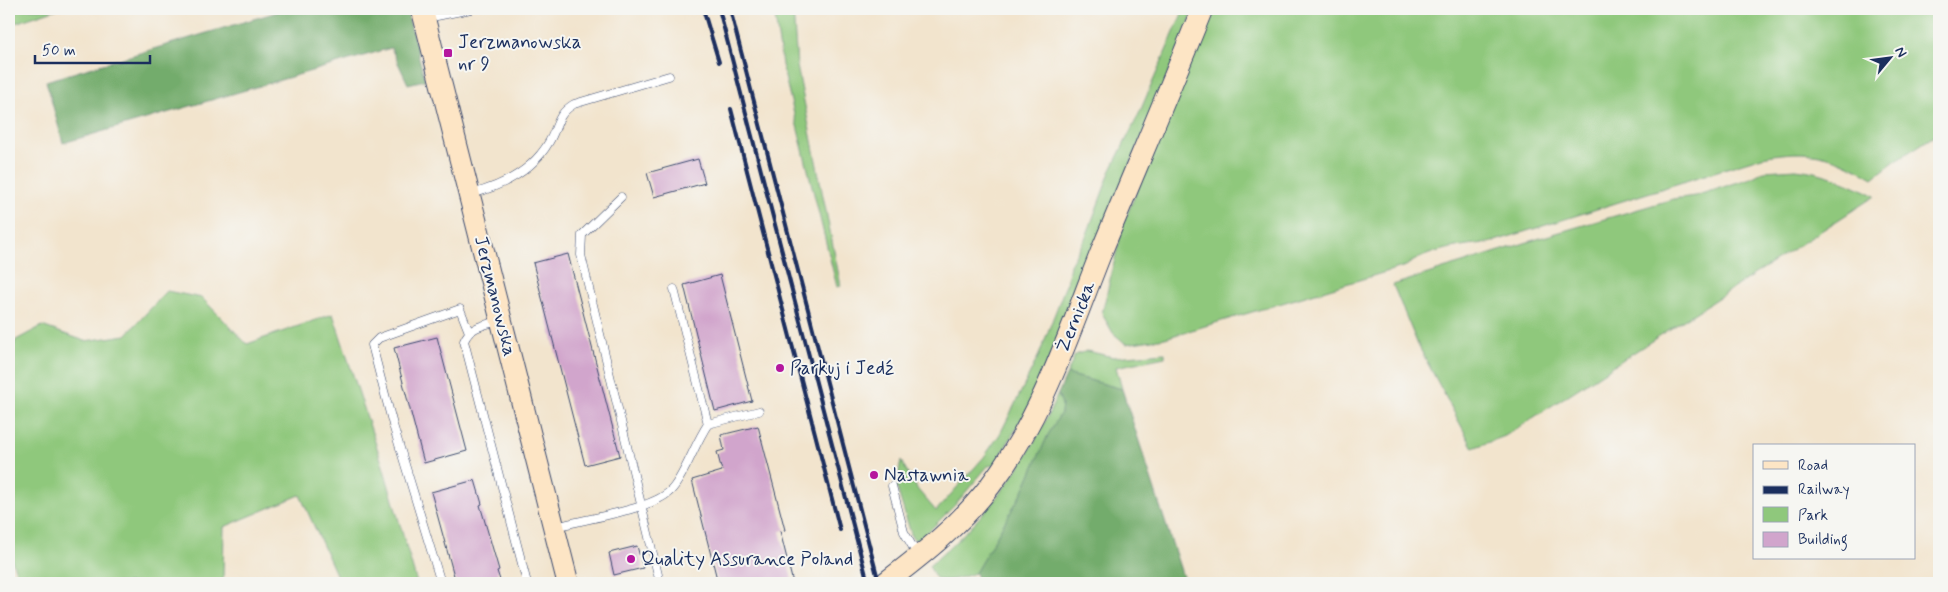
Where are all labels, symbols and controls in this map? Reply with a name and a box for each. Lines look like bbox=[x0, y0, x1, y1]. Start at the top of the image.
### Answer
place label: Jerzmanowska nr 9 bbox=[458, 30, 582, 77]
scale bar bbox=[35, 32, 150, 64]
north arrow bbox=[1866, 32, 1916, 82]
text: 50 m bbox=[42, 41, 76, 61]
text: N bbox=[1890, 44, 1911, 61]
marker: Jerzmanowska nr 9 bbox=[442, 47, 454, 59]
street label: Jerzmanowska bbox=[468, 233, 522, 359]
street label: Żernicka bbox=[1050, 277, 1102, 356]
place label: Parkuj i Jedź bbox=[790, 356, 894, 381]
marker: Parkuj i Jedź bbox=[774, 362, 786, 374]
legend bbox=[1753, 444, 1916, 560]
text: Road bbox=[1798, 456, 1828, 476]
place label: Nastawnia bbox=[884, 463, 969, 488]
marker: Nastawnia bbox=[868, 469, 880, 481]
text: Railway bbox=[1798, 480, 1850, 500]
text: Park bbox=[1798, 506, 1828, 526]
text: Building bbox=[1798, 530, 1848, 551]
place label: Quality Assurance Poland bbox=[641, 547, 853, 572]
marker: Quality Assurance Poland bbox=[625, 553, 637, 565]

